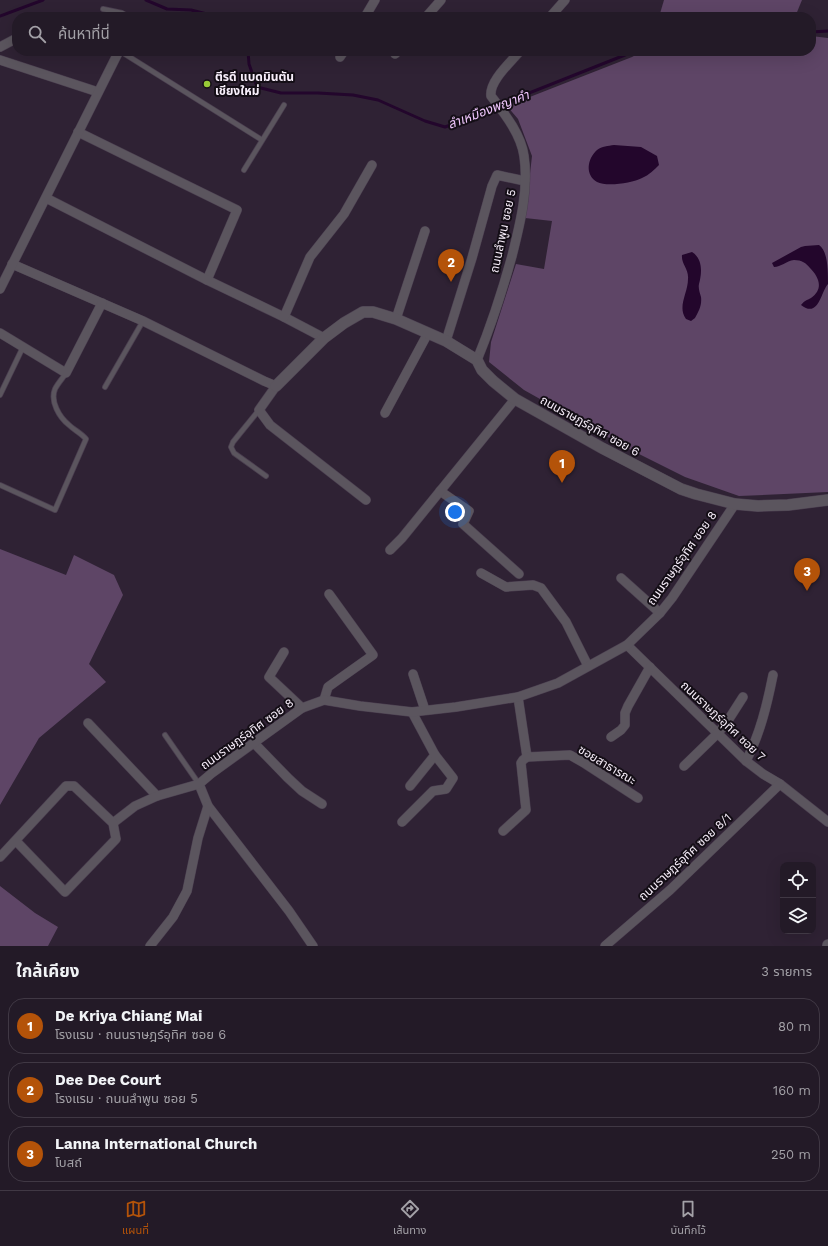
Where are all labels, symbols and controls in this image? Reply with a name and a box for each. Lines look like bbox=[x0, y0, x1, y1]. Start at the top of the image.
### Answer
search box bbox=[12, 12, 816, 56]
icon: search bbox=[26, 23, 48, 45]
text: ค้นหาที่นี่ bbox=[58, 25, 110, 43]
place label: ตีรดี แบดมินตัน เชียงใหม่ bbox=[215, 70, 294, 98]
marker: ตีรดี แบดมินตัน เชียงใหม่ bbox=[202, 79, 212, 89]
water label: ลำเหมืองพญาคำ bbox=[445, 87, 532, 132]
street label: ถนนลำพูน ซอย 5 bbox=[487, 188, 519, 274]
pin: 2 bbox=[438, 249, 464, 282]
street label: ถนนราษฎร์อุทิศ ซอย 6 bbox=[538, 393, 642, 459]
pin: 1 bbox=[549, 450, 575, 483]
your location bbox=[445, 502, 465, 522]
street label: ถนนราษฎร์อุทิศ ซอย 8 bbox=[644, 508, 720, 608]
pin: 3 bbox=[794, 558, 820, 591]
street label: ถนนราษฎร์อุทิศ ซอย 7 bbox=[678, 678, 768, 764]
street label: ถนนราษฎร์อุทิศ ซอย 8 bbox=[198, 696, 296, 772]
street label: ซอยสาธารณะ bbox=[576, 742, 638, 788]
street label: ถนนราษฎร์อุทิศ ซอย 8/1 bbox=[636, 810, 734, 904]
map controls bbox=[780, 862, 816, 934]
button: locate bbox=[780, 862, 816, 898]
button: layers bbox=[780, 898, 816, 934]
text: ใกล้เคียง bbox=[16, 961, 79, 981]
text: 3 รายการ bbox=[761, 964, 812, 979]
text: De Kriya Chiang Mai bbox=[55, 1007, 202, 1025]
text: 1 bbox=[27, 1019, 33, 1034]
text: 80 m bbox=[778, 1019, 811, 1034]
text: โรงแรม · ถนนราษฎร์อุทิศ ซอย 6 bbox=[55, 1027, 226, 1042]
text: Dee Dee Court bbox=[55, 1071, 161, 1089]
text: 2 bbox=[26, 1083, 34, 1098]
text: 160 m bbox=[773, 1083, 811, 1098]
text: โรงแรม · ถนนลำพูน ซอย 5 bbox=[55, 1091, 198, 1106]
text: Lanna International Church bbox=[55, 1135, 257, 1153]
text: 3 bbox=[26, 1147, 34, 1162]
text: 250 m bbox=[771, 1147, 811, 1162]
text: โบสถ์ bbox=[55, 1155, 82, 1170]
tab: แผนที่ bbox=[122, 1198, 149, 1239]
tab: เส้นทาง bbox=[393, 1198, 426, 1239]
tab: บันทึกไว้ bbox=[671, 1198, 706, 1239]

